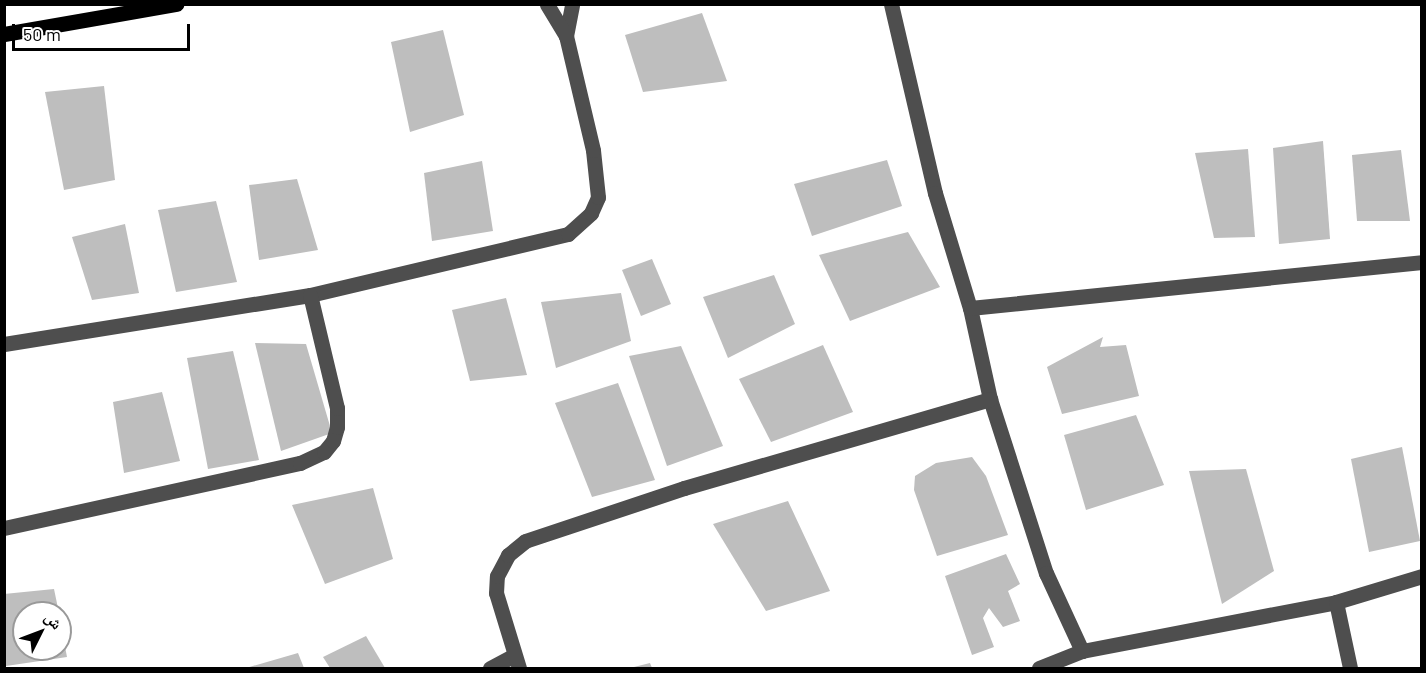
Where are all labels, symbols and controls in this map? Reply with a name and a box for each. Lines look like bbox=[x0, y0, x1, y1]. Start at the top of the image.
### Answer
scale bar bbox=[15, 12, 194, 50]
text: 50 m bbox=[23, 23, 61, 45]
north arrow bbox=[12, 601, 72, 661]
text: ش bbox=[42, 607, 67, 633]

